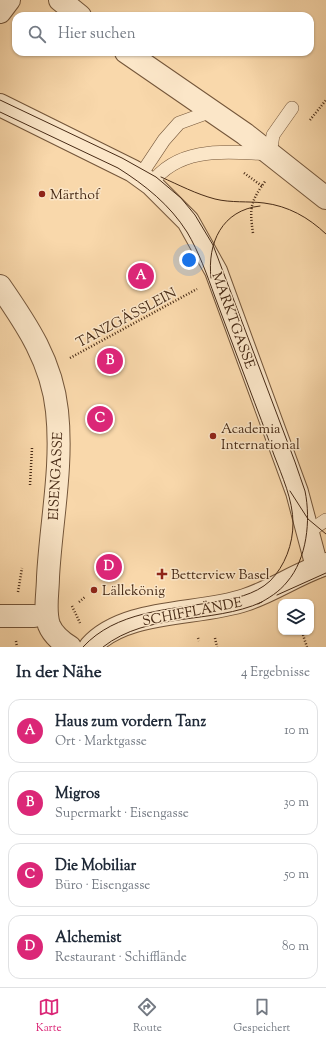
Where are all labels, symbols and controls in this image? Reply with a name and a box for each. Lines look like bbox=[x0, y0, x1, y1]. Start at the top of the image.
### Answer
search box bbox=[12, 12, 314, 56]
icon: search bbox=[26, 23, 48, 45]
text: Hier suchen bbox=[58, 24, 136, 45]
place label: Märthof bbox=[50, 186, 101, 206]
marker: Märthof bbox=[37, 189, 47, 199]
your location bbox=[179, 250, 199, 270]
pin: A bbox=[128, 261, 154, 291]
street label: MARKTGASSE bbox=[205, 269, 259, 372]
street label: TANZGÄSSLEIN bbox=[73, 283, 181, 354]
pin: B bbox=[97, 346, 123, 376]
pin: C bbox=[87, 404, 113, 434]
place label: Academia International bbox=[221, 420, 300, 456]
street label: EISENGASSE bbox=[45, 431, 69, 521]
marker: Academia International bbox=[208, 431, 218, 441]
pin: D bbox=[96, 552, 122, 582]
place label: Betterview Basel bbox=[171, 566, 270, 586]
marker: Betterview Basel bbox=[156, 568, 168, 580]
place label: Lällekönig bbox=[102, 582, 165, 602]
marker: Lällekönig bbox=[89, 585, 99, 595]
street label: SCHIFFLÄNDE bbox=[141, 592, 245, 632]
map controls bbox=[278, 599, 314, 635]
button: layers bbox=[278, 599, 314, 635]
text: In der Nähe bbox=[16, 661, 102, 685]
text: 4 Ergebnisse bbox=[241, 664, 310, 682]
text: Haus zum vordern Tanz bbox=[55, 712, 206, 733]
text: A bbox=[25, 722, 35, 740]
text: 10 m bbox=[284, 722, 309, 740]
text: Ort · Marktgasse bbox=[55, 733, 147, 751]
text: Migros bbox=[55, 784, 100, 805]
text: B bbox=[26, 794, 34, 812]
text: 30 m bbox=[283, 794, 309, 812]
text: Supermarkt · Eisengasse bbox=[55, 805, 189, 823]
text: Die Mobiliar bbox=[55, 856, 136, 877]
text: C bbox=[25, 866, 35, 884]
text: 50 m bbox=[284, 866, 309, 884]
text: Büro · Eisengasse bbox=[55, 877, 150, 895]
text: Alchemist bbox=[55, 928, 121, 949]
text: D bbox=[25, 938, 35, 956]
text: 80 m bbox=[282, 938, 309, 956]
text: Restaurant · Schifflände bbox=[55, 949, 187, 967]
tab: Karte bbox=[36, 996, 62, 1036]
tab: Route bbox=[133, 996, 162, 1036]
tab: Gespeichert bbox=[233, 996, 290, 1036]

